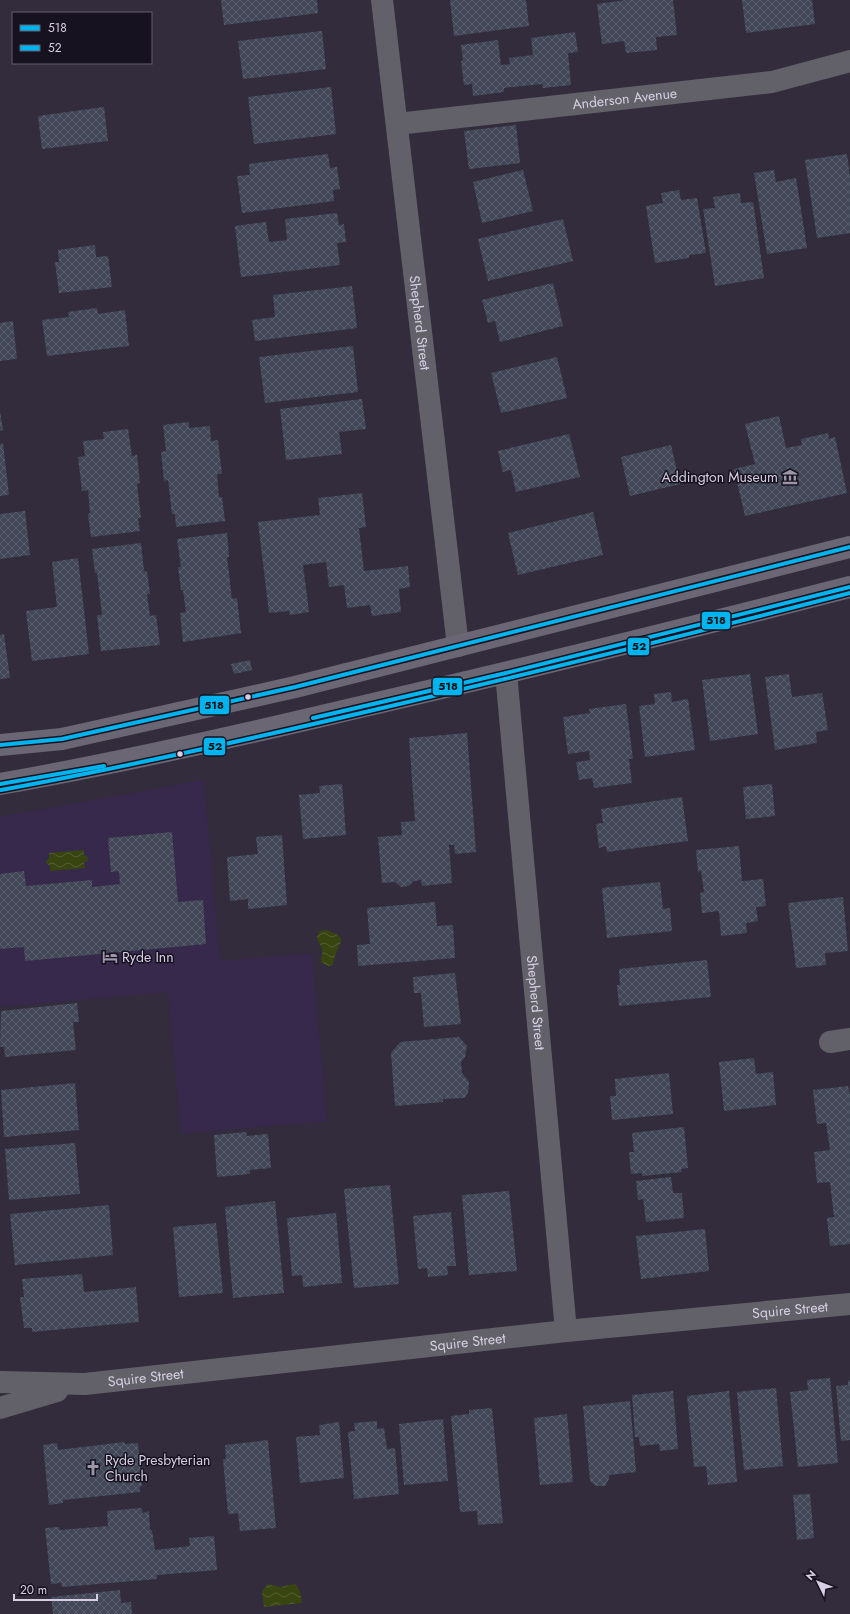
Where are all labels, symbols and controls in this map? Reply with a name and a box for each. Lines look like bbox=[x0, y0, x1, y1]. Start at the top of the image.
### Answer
legend bbox=[12, 12, 152, 64]
text: 518 bbox=[48, 19, 67, 37]
text: 52 bbox=[48, 39, 62, 57]
street label: Anderson Avenue bbox=[571, 83, 678, 114]
street label: Shepherd Street bbox=[404, 274, 436, 372]
place label: Addington Museum bbox=[661, 467, 778, 487]
museum icon: Addington Museum bbox=[781, 468, 799, 486]
line badge: 518 bbox=[701, 611, 731, 630]
text: 518 bbox=[706, 612, 726, 628]
line badge: 52 bbox=[627, 637, 650, 656]
text: 52 bbox=[632, 638, 646, 654]
line badge: 518 bbox=[432, 677, 463, 696]
text: 518 bbox=[438, 678, 458, 694]
unlabelled marker bbox=[243, 692, 253, 702]
line badge: 518 bbox=[199, 695, 230, 715]
text: 518 bbox=[204, 697, 224, 713]
line badge: 52 bbox=[203, 737, 226, 756]
text: 52 bbox=[208, 738, 222, 754]
unlabelled marker bbox=[175, 749, 185, 759]
place label: Ryde Inn bbox=[122, 947, 174, 967]
hotel icon: Ryde Inn bbox=[101, 948, 119, 966]
street label: Shepherd Street bbox=[522, 954, 550, 1052]
street label: Squire Street bbox=[751, 1296, 830, 1323]
street label: Squire Street bbox=[429, 1328, 507, 1356]
street label: Squire Street bbox=[107, 1363, 185, 1391]
place label: Ryde Presbyterian Church bbox=[105, 1450, 210, 1486]
church icon: Ryde Presbyterian Church bbox=[84, 1459, 102, 1477]
north arrow bbox=[798, 1562, 838, 1602]
text: N bbox=[802, 1567, 820, 1584]
scale bar bbox=[14, 1576, 97, 1602]
text: 20 m bbox=[20, 1581, 47, 1599]

